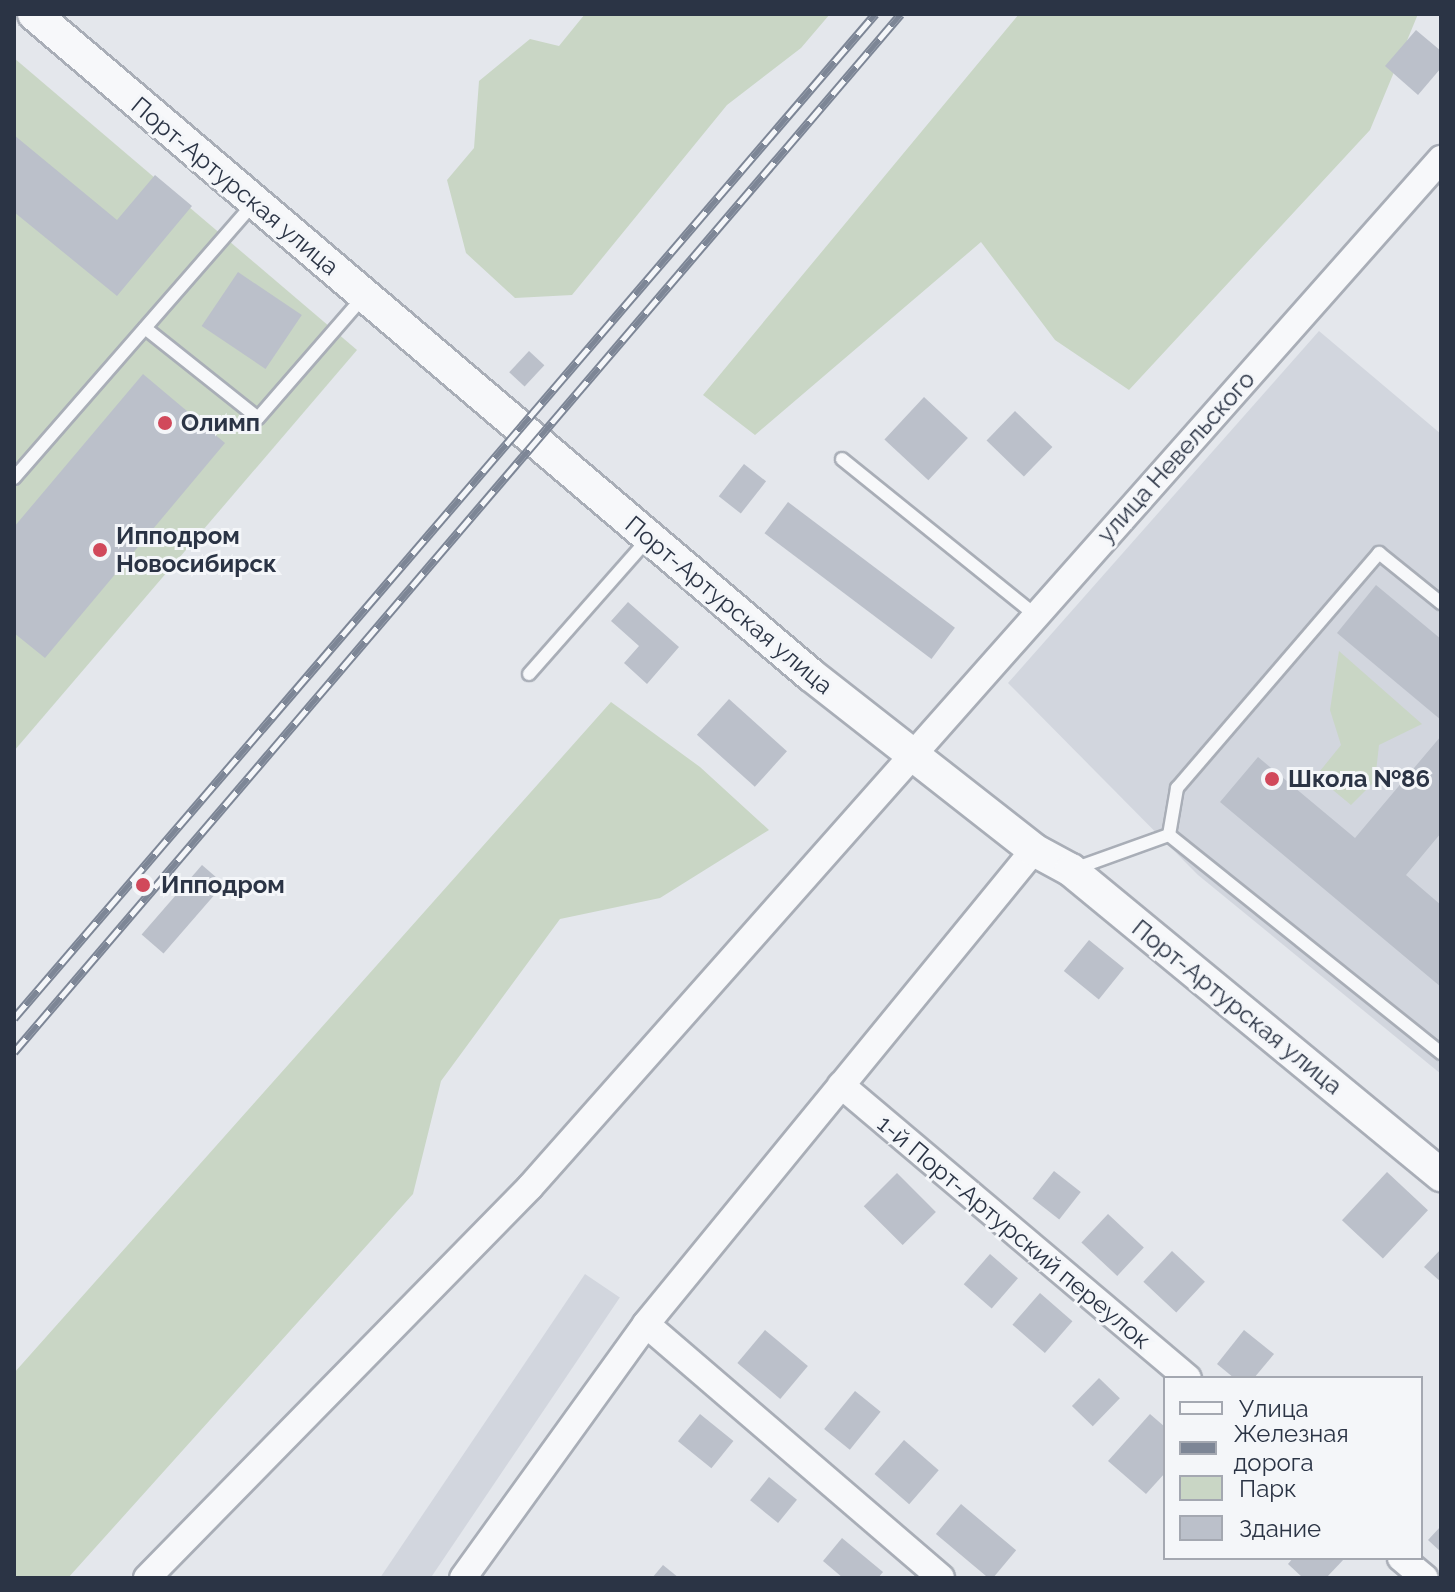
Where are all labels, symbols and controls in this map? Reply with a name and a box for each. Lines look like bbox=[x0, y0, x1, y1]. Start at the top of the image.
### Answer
street label: Порт-Артурская улица bbox=[125, 91, 345, 281]
street label: улица Невельского bbox=[1091, 365, 1261, 549]
place label: Олимп bbox=[181, 409, 260, 437]
marker: Олимп bbox=[156, 414, 174, 432]
street label: Порт-Артурская улица bbox=[619, 510, 839, 700]
place label: Ипподром Новосибирск bbox=[116, 522, 277, 578]
marker: Ипподром Новосибирск bbox=[91, 541, 109, 559]
place label: Школа №86 bbox=[1288, 765, 1430, 793]
marker: Школа №86 bbox=[1263, 770, 1281, 788]
place label: Ипподром bbox=[161, 871, 285, 899]
marker: Ипподром bbox=[132, 874, 154, 896]
street label: Порт-Артурская улица bbox=[1126, 913, 1348, 1101]
street label: 1-й Порт-Артурский переулок bbox=[872, 1109, 1156, 1355]
legend bbox=[1163, 1376, 1423, 1560]
text: Улица bbox=[1239, 1394, 1309, 1423]
text: Железная дорога bbox=[1233, 1419, 1349, 1477]
text: Парк bbox=[1239, 1474, 1297, 1503]
text: Здание bbox=[1239, 1514, 1321, 1543]

